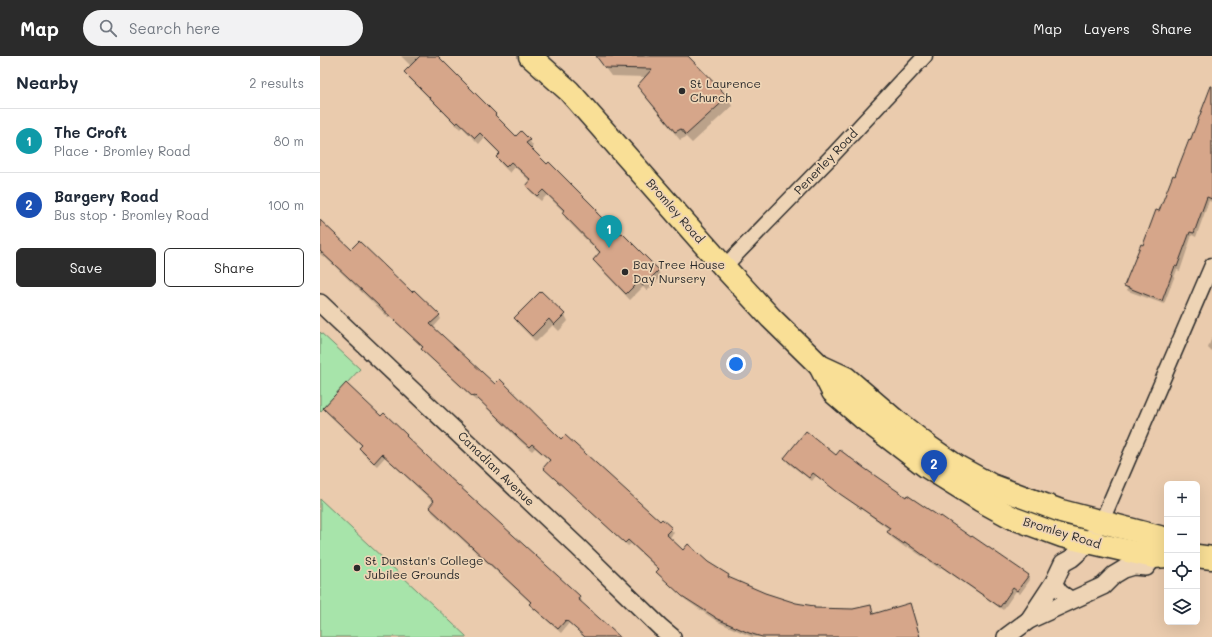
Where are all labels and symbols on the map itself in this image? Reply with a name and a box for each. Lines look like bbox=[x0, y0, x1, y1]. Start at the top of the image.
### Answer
place label: St Laurence Church bbox=[690, 75, 761, 105]
marker: St Laurence Church bbox=[677, 86, 687, 96]
street label: Penerley Road bbox=[790, 125, 861, 198]
street label: Bromley Road bbox=[643, 175, 708, 246]
pin: 1 bbox=[596, 215, 622, 248]
place label: Bay Tree House Day Nursery bbox=[633, 256, 725, 286]
marker: Bay Tree House Day Nursery bbox=[620, 267, 630, 277]
your location bbox=[726, 354, 746, 374]
street label: Canadian Avenue bbox=[455, 427, 539, 509]
pin: 2 bbox=[921, 450, 947, 483]
street label: Bromley Road bbox=[1021, 513, 1104, 552]
place label: St Dunstan's College Jubilee Grounds bbox=[365, 552, 483, 582]
marker: St Dunstan's College Jubilee Grounds bbox=[352, 563, 362, 573]

